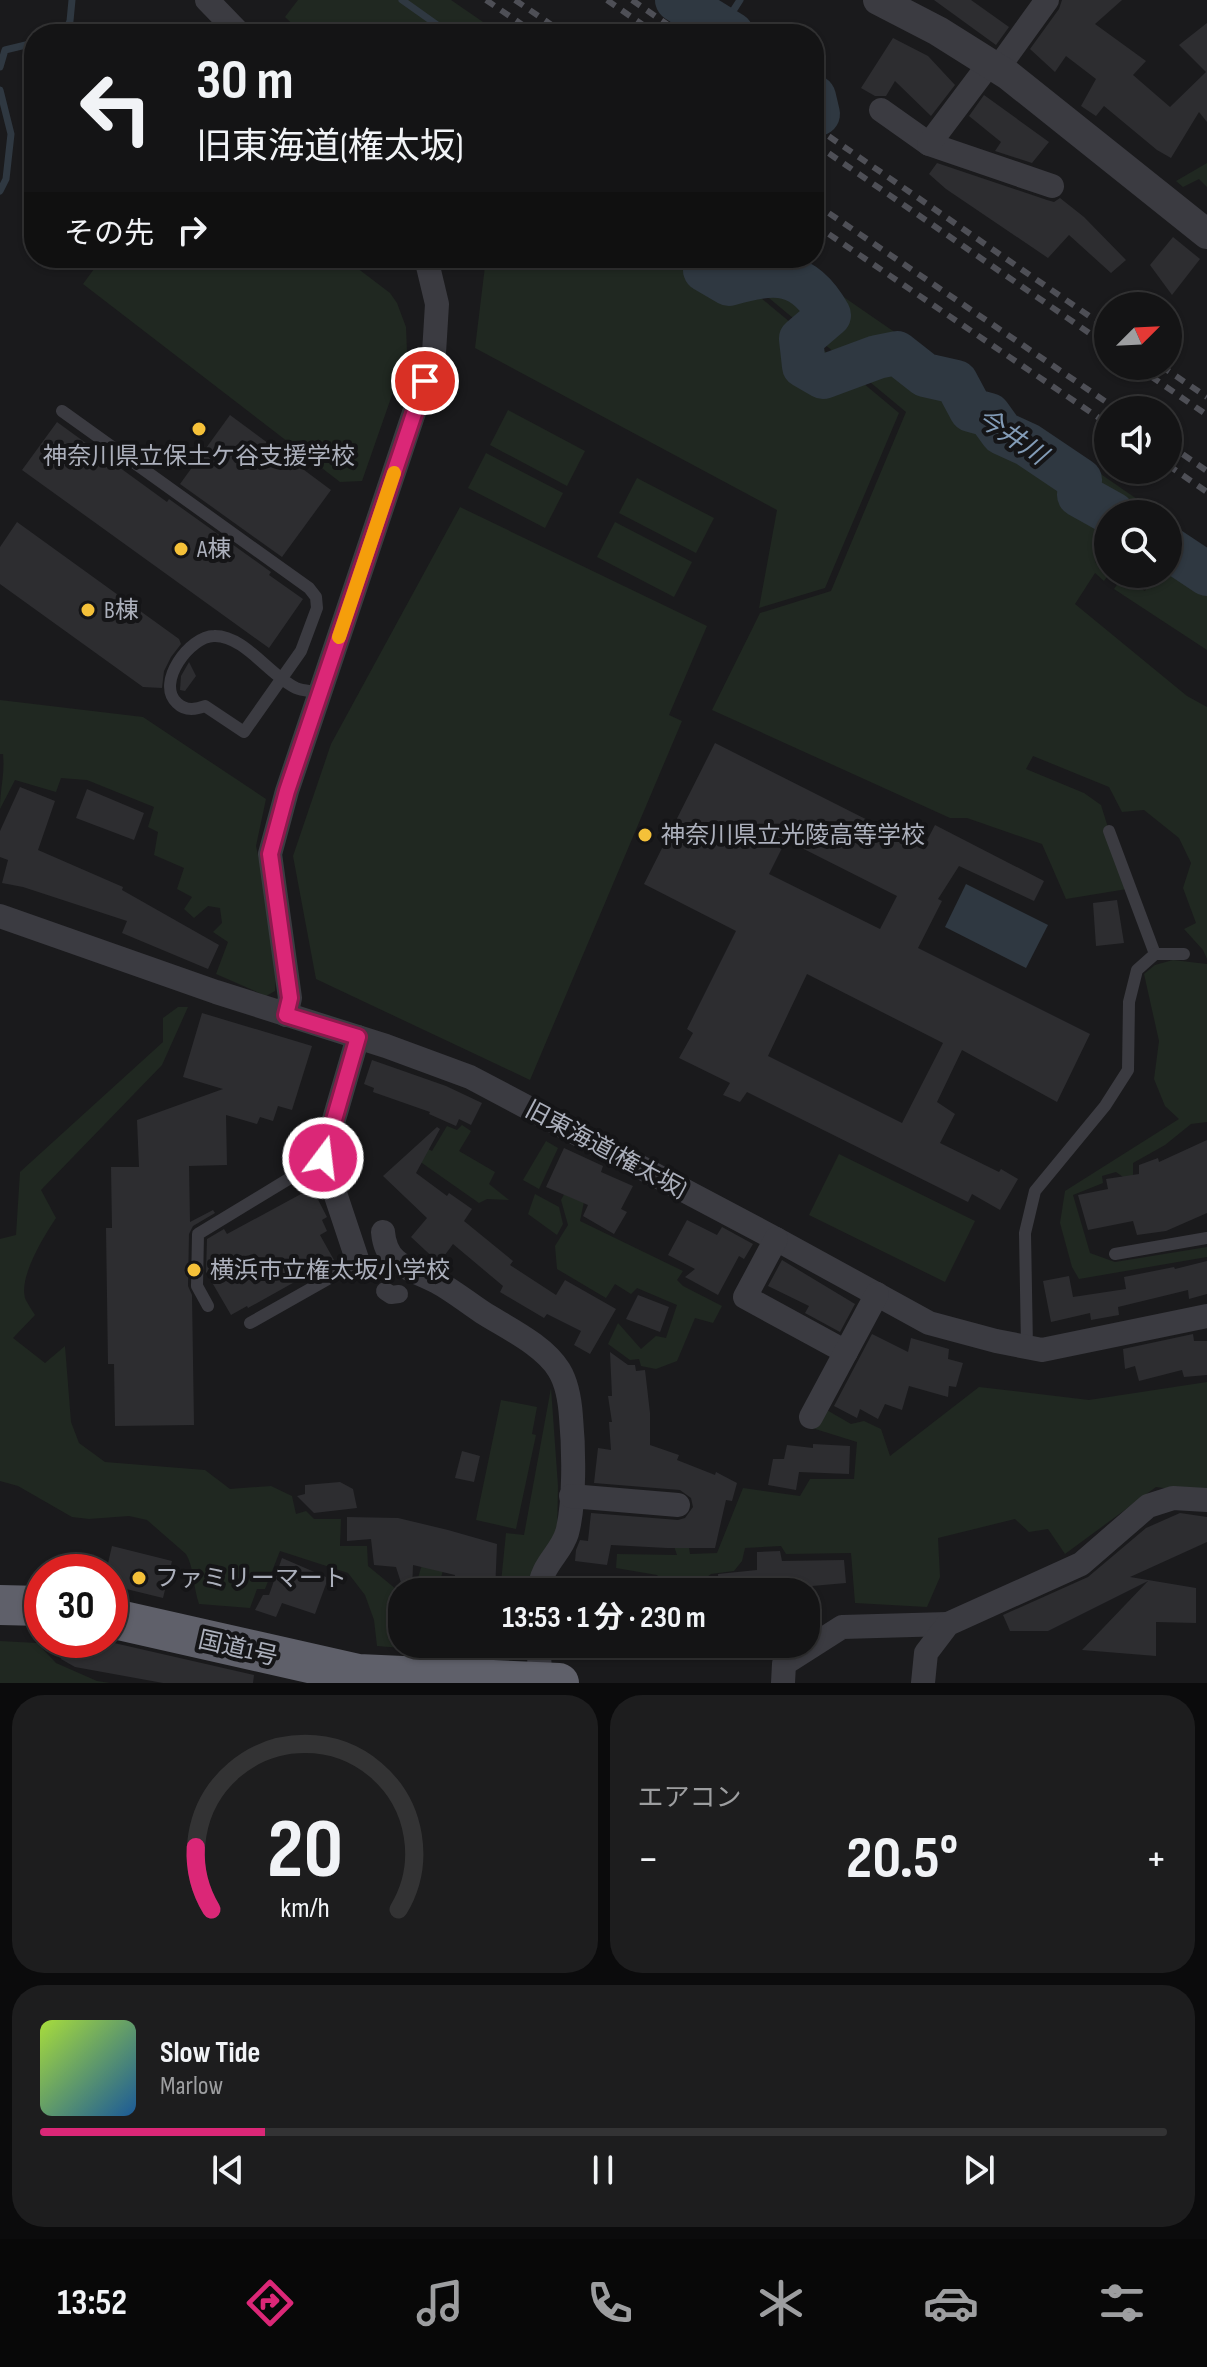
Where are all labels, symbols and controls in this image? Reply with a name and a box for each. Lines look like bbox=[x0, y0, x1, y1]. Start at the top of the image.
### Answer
text: 30 m bbox=[196, 48, 294, 115]
icon: left bbox=[64, 56, 168, 160]
text: 旧東海道(権太坂) bbox=[196, 126, 464, 169]
icon: right bbox=[170, 208, 214, 252]
text: その先 bbox=[64, 216, 154, 252]
north arrow bbox=[1094, 292, 1182, 380]
map controls bbox=[1094, 292, 1182, 588]
pin bbox=[391, 347, 459, 415]
icon: arrive bbox=[403, 359, 447, 403]
button: sound bbox=[1094, 396, 1182, 484]
water label: 今井川 bbox=[970, 403, 1055, 474]
marker: 神奈川県立保土ケ谷支援学校 bbox=[190, 420, 208, 438]
place label: 神奈川県立保土ケ谷支援学校 bbox=[43, 442, 355, 471]
button: search bbox=[1094, 500, 1182, 588]
place label: A棟 bbox=[196, 535, 231, 564]
marker: A棟 bbox=[172, 540, 190, 558]
place label: B棟 bbox=[104, 596, 139, 625]
marker: B棟 bbox=[79, 601, 97, 619]
place label: 神奈川県立光陵高等学校 bbox=[661, 821, 925, 850]
marker: 神奈川県立光陵高等学校 bbox=[636, 826, 654, 844]
street label: 旧東海道(権太坂) bbox=[520, 1095, 691, 1204]
position arrow bbox=[281, 1116, 365, 1200]
place label: 横浜市立権太坂小学校 bbox=[210, 1256, 450, 1285]
marker: 横浜市立権太坂小学校 bbox=[185, 1261, 203, 1279]
speed limit sign: 30 bbox=[24, 1554, 128, 1658]
place label: ファミリーマート bbox=[155, 1564, 347, 1593]
marker: ファミリーマート bbox=[130, 1569, 148, 1587]
text: 13:53 · 1 分 · 230 m bbox=[502, 1600, 706, 1636]
street label: 国道1号 bbox=[195, 1625, 280, 1672]
text: エアコン bbox=[638, 1783, 742, 1814]
text: 20 bbox=[267, 1801, 343, 1901]
text: 20.5° bbox=[846, 1823, 958, 1895]
text: − bbox=[638, 1833, 659, 1886]
text: + bbox=[1145, 1833, 1167, 1886]
text: km/h bbox=[280, 1891, 329, 1926]
text: Slow Tide bbox=[160, 2035, 260, 2071]
text: Marlow bbox=[160, 2071, 223, 2102]
icon: previous bbox=[206, 2148, 250, 2192]
icon: pause bbox=[581, 2148, 625, 2192]
icon: next bbox=[957, 2148, 1001, 2192]
icon: directions bbox=[242, 2275, 298, 2331]
icon: music bbox=[412, 2275, 468, 2331]
icon: phone bbox=[582, 2275, 638, 2331]
icon: climate bbox=[753, 2275, 809, 2331]
icon: car bbox=[923, 2275, 979, 2331]
icon: filters bbox=[1094, 2275, 1150, 2331]
text: 13:52 bbox=[57, 2282, 127, 2325]

